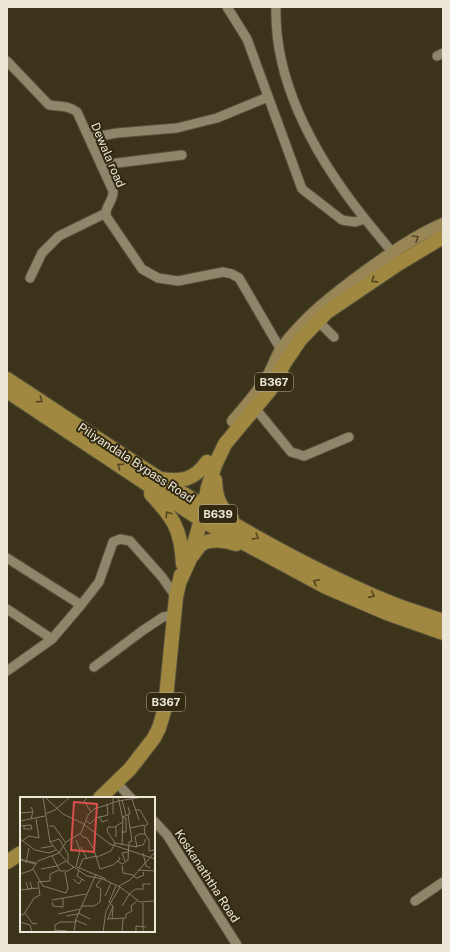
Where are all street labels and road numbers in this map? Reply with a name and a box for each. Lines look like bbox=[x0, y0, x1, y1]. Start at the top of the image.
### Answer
street label: Dewala road bbox=[88, 120, 128, 190]
road number: B367 bbox=[255, 373, 293, 391]
street label: Piliyandala Bypass Road bbox=[75, 420, 197, 506]
road number: B639 bbox=[199, 505, 237, 523]
road number: B367 bbox=[147, 693, 185, 711]
street label: Koskanaththa Road bbox=[172, 827, 242, 925]

